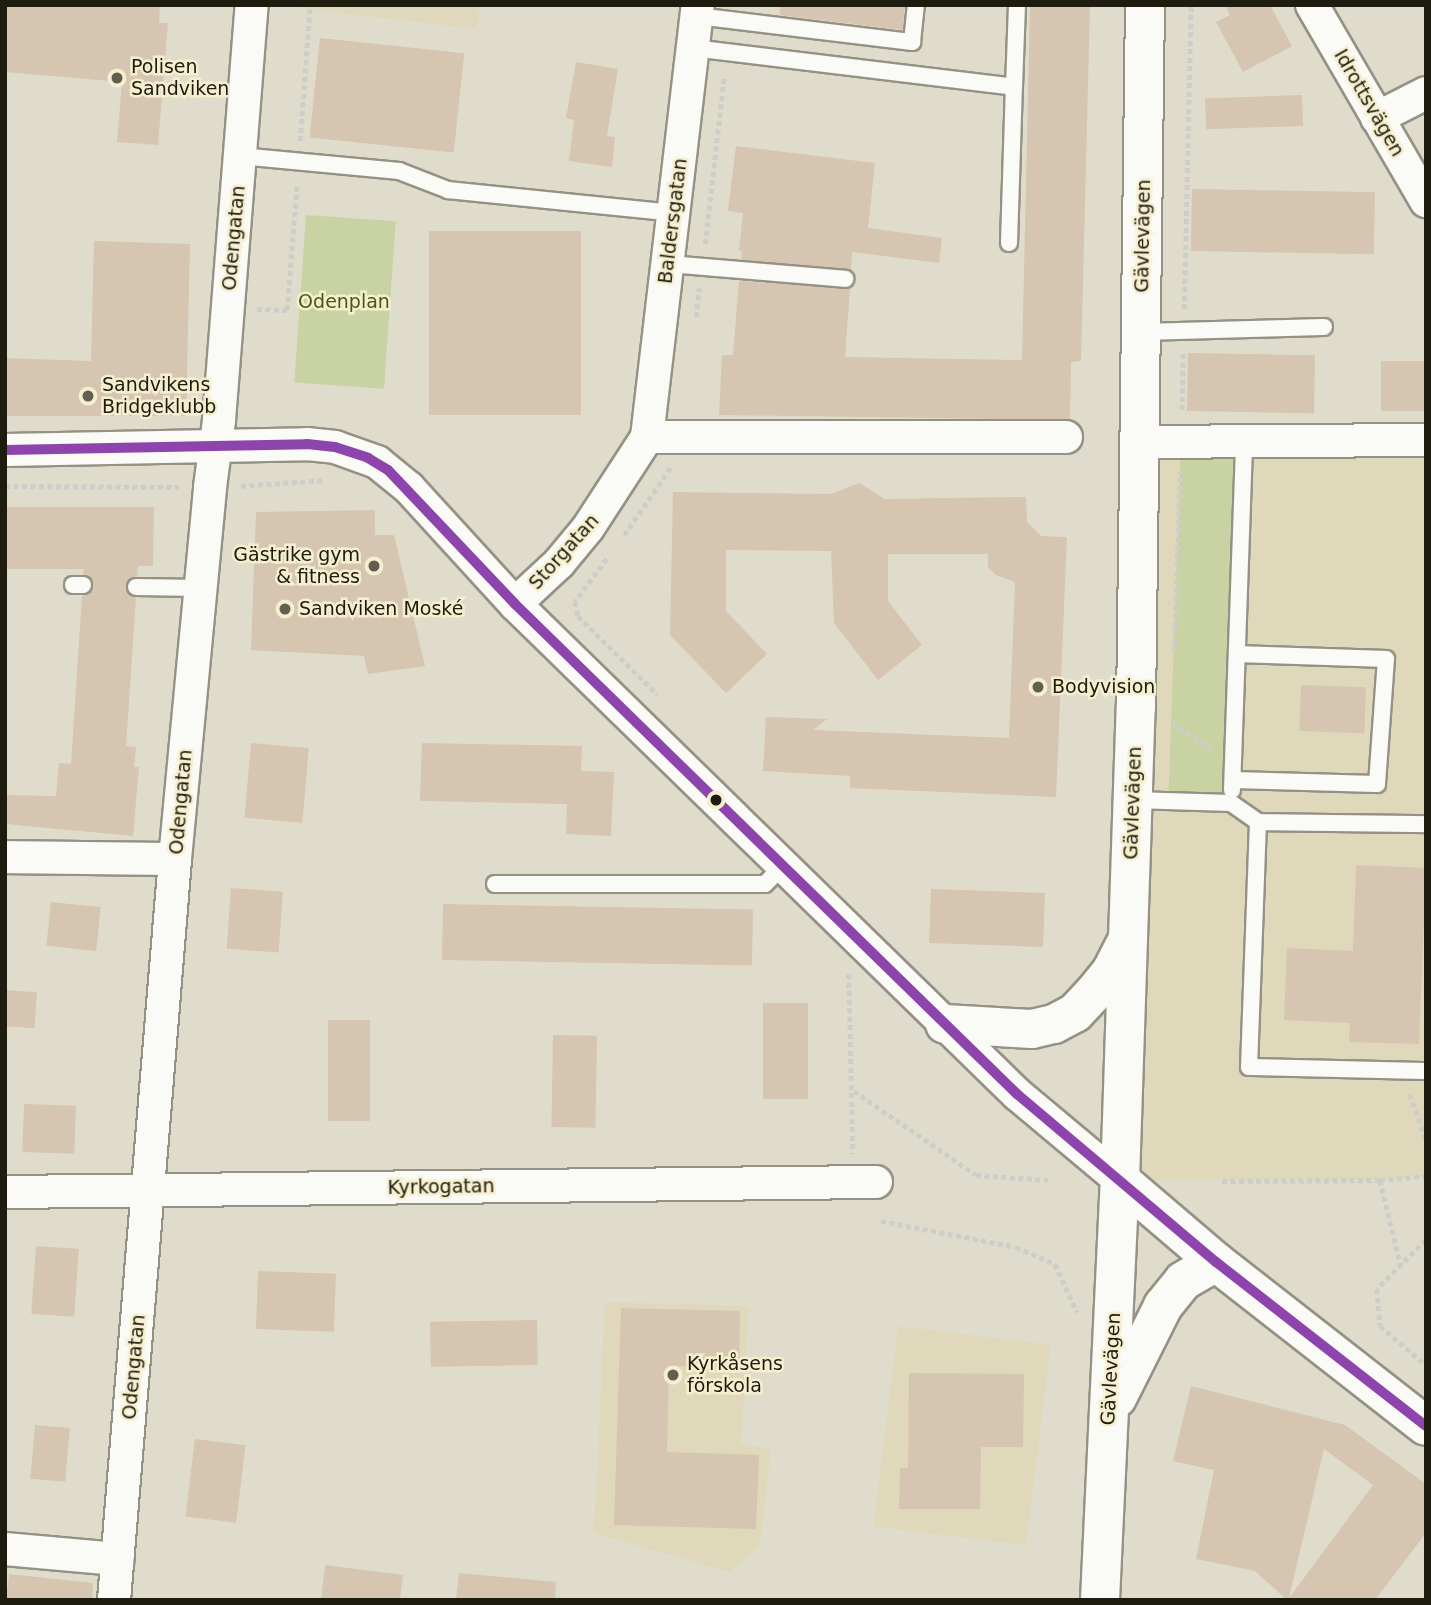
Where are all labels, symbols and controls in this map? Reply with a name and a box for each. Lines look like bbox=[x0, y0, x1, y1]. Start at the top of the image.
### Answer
street label: Idrottsvägen bbox=[1329, 45, 1409, 161]
place label: Polisen Sandviken bbox=[131, 56, 229, 100]
marker: Polisen Sandviken bbox=[109, 70, 125, 86]
street label: Baldersgatan bbox=[654, 157, 692, 285]
street label: Gävlevägen bbox=[1131, 179, 1155, 293]
street label: Odengatan bbox=[218, 184, 250, 292]
park label: Odenplan bbox=[298, 291, 390, 313]
place label: Sandvikens Bridgeklubb bbox=[102, 374, 216, 418]
marker: Sandvikens Bridgeklubb bbox=[80, 388, 96, 404]
street label: Storgatan bbox=[524, 510, 604, 594]
place label: Gästrike gym & fitness bbox=[233, 544, 360, 588]
marker: Gästrike gym & fitness bbox=[366, 558, 382, 574]
place label: Sandviken Moské bbox=[299, 598, 463, 620]
marker: Sandviken Moské bbox=[277, 601, 293, 617]
place label: Bodyvision bbox=[1052, 676, 1155, 698]
marker: Bodyvision bbox=[1030, 679, 1046, 695]
street label: Gävlevägen bbox=[1120, 746, 1146, 860]
street label: Odengatan bbox=[165, 748, 197, 856]
unlabelled marker bbox=[709, 793, 723, 807]
street label: Kyrkogatan bbox=[387, 1175, 495, 1199]
street label: Gävlevägen bbox=[1097, 1312, 1125, 1426]
street label: Odengatan bbox=[118, 1313, 150, 1421]
place label: Kyrkåsens förskola bbox=[687, 1353, 783, 1397]
marker: Kyrkåsens förskola bbox=[665, 1367, 681, 1383]

